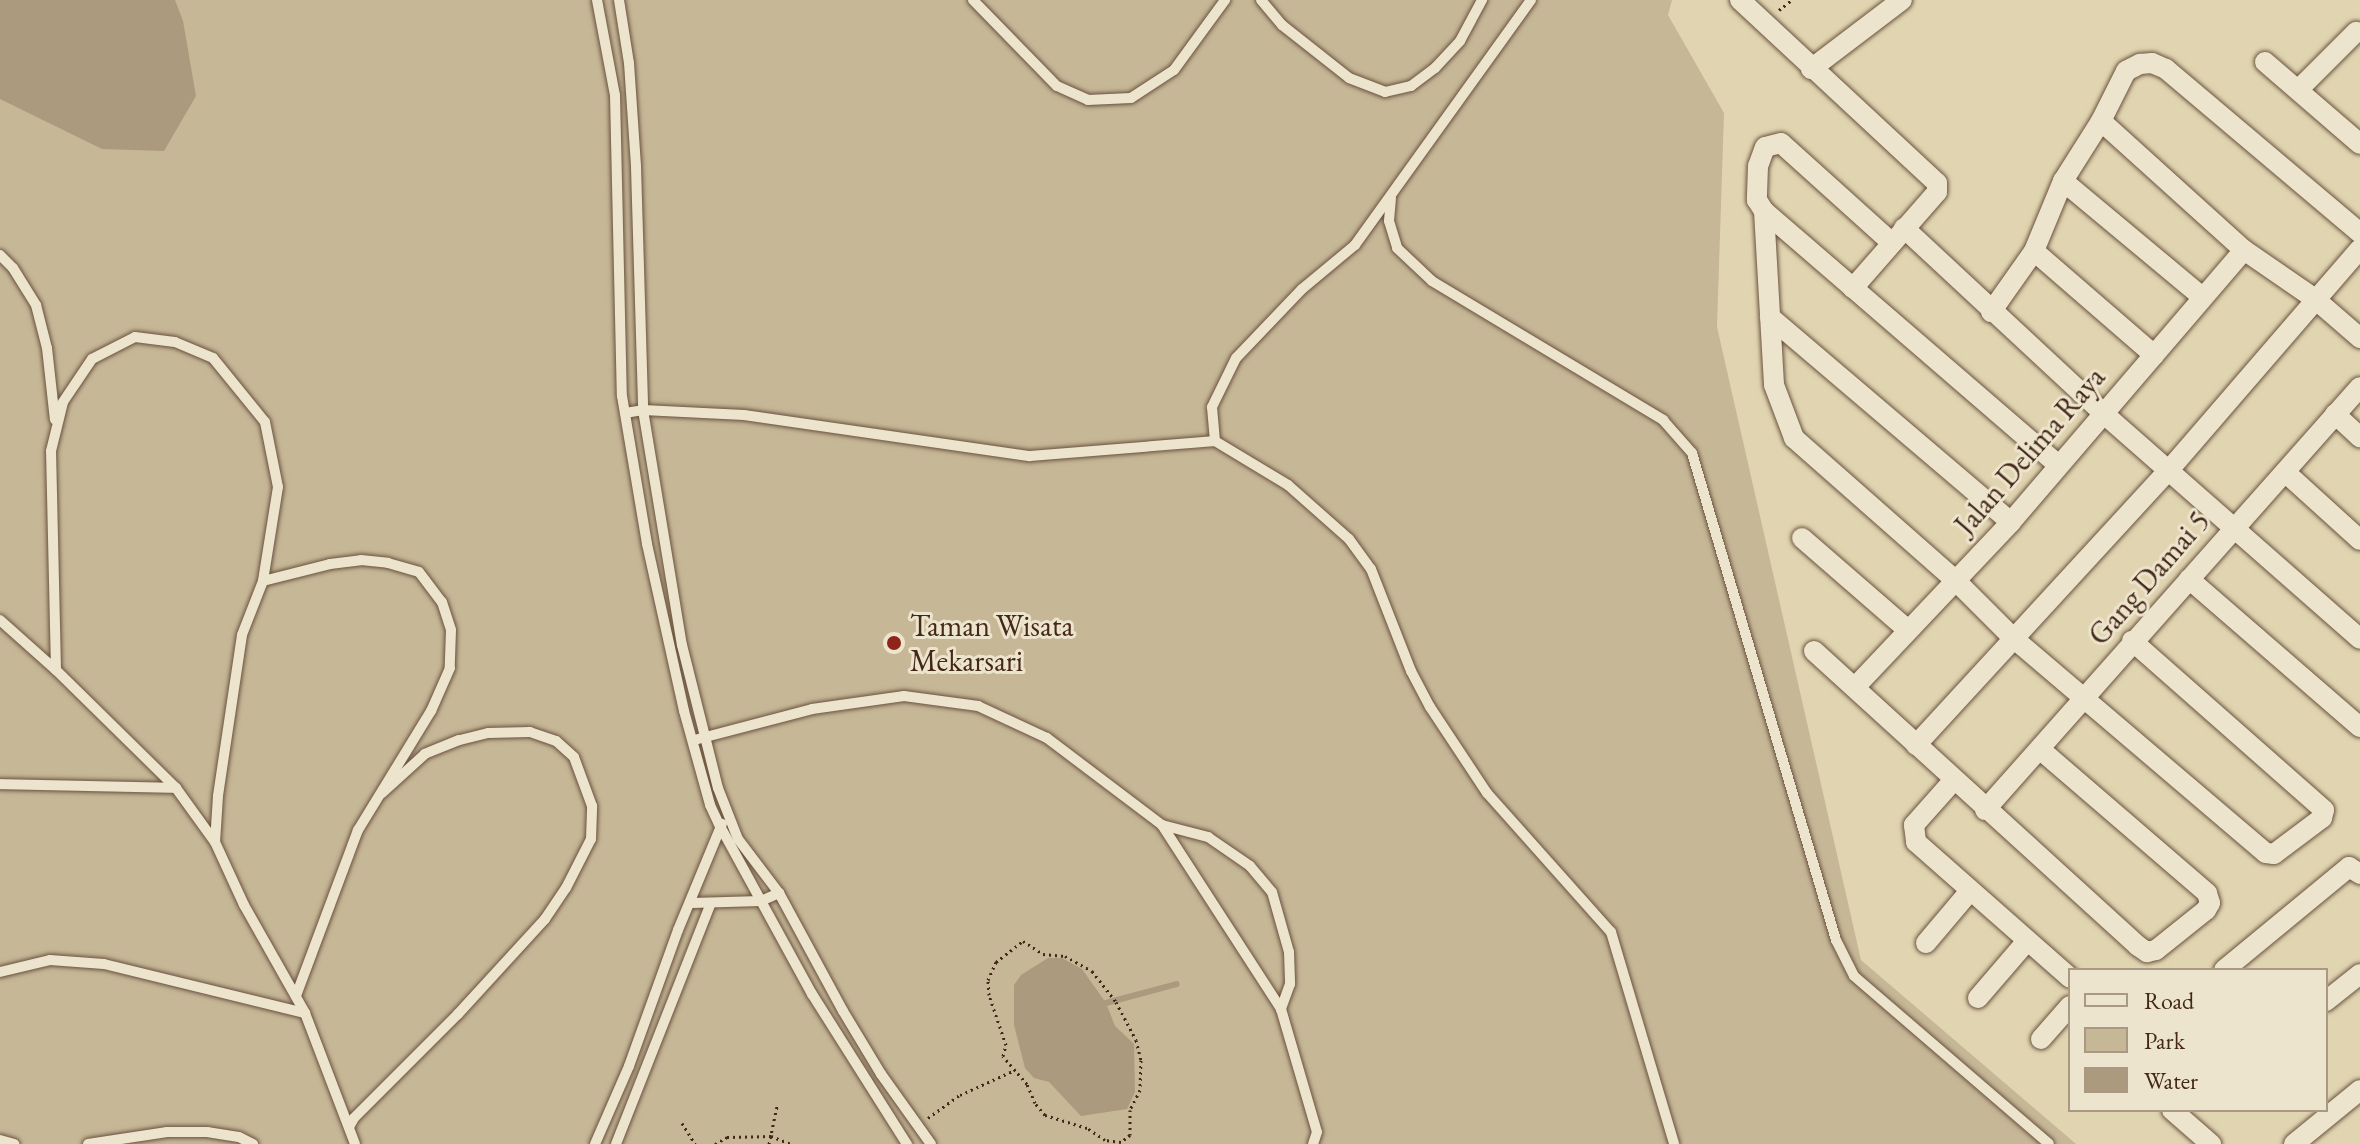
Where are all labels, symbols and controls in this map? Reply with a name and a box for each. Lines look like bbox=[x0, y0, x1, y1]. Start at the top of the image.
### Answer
street label: Jalan Delima Raya bbox=[1947, 360, 2113, 542]
street label: Gang Damai 5 bbox=[2081, 503, 2217, 653]
place label: Taman Wisata Mekarsari bbox=[910, 608, 1073, 678]
marker: Taman Wisata Mekarsari bbox=[885, 634, 903, 652]
legend bbox=[2068, 968, 2328, 1112]
text: Road bbox=[2144, 985, 2194, 1016]
text: Park bbox=[2144, 1025, 2185, 1056]
text: Water bbox=[2144, 1065, 2198, 1096]

